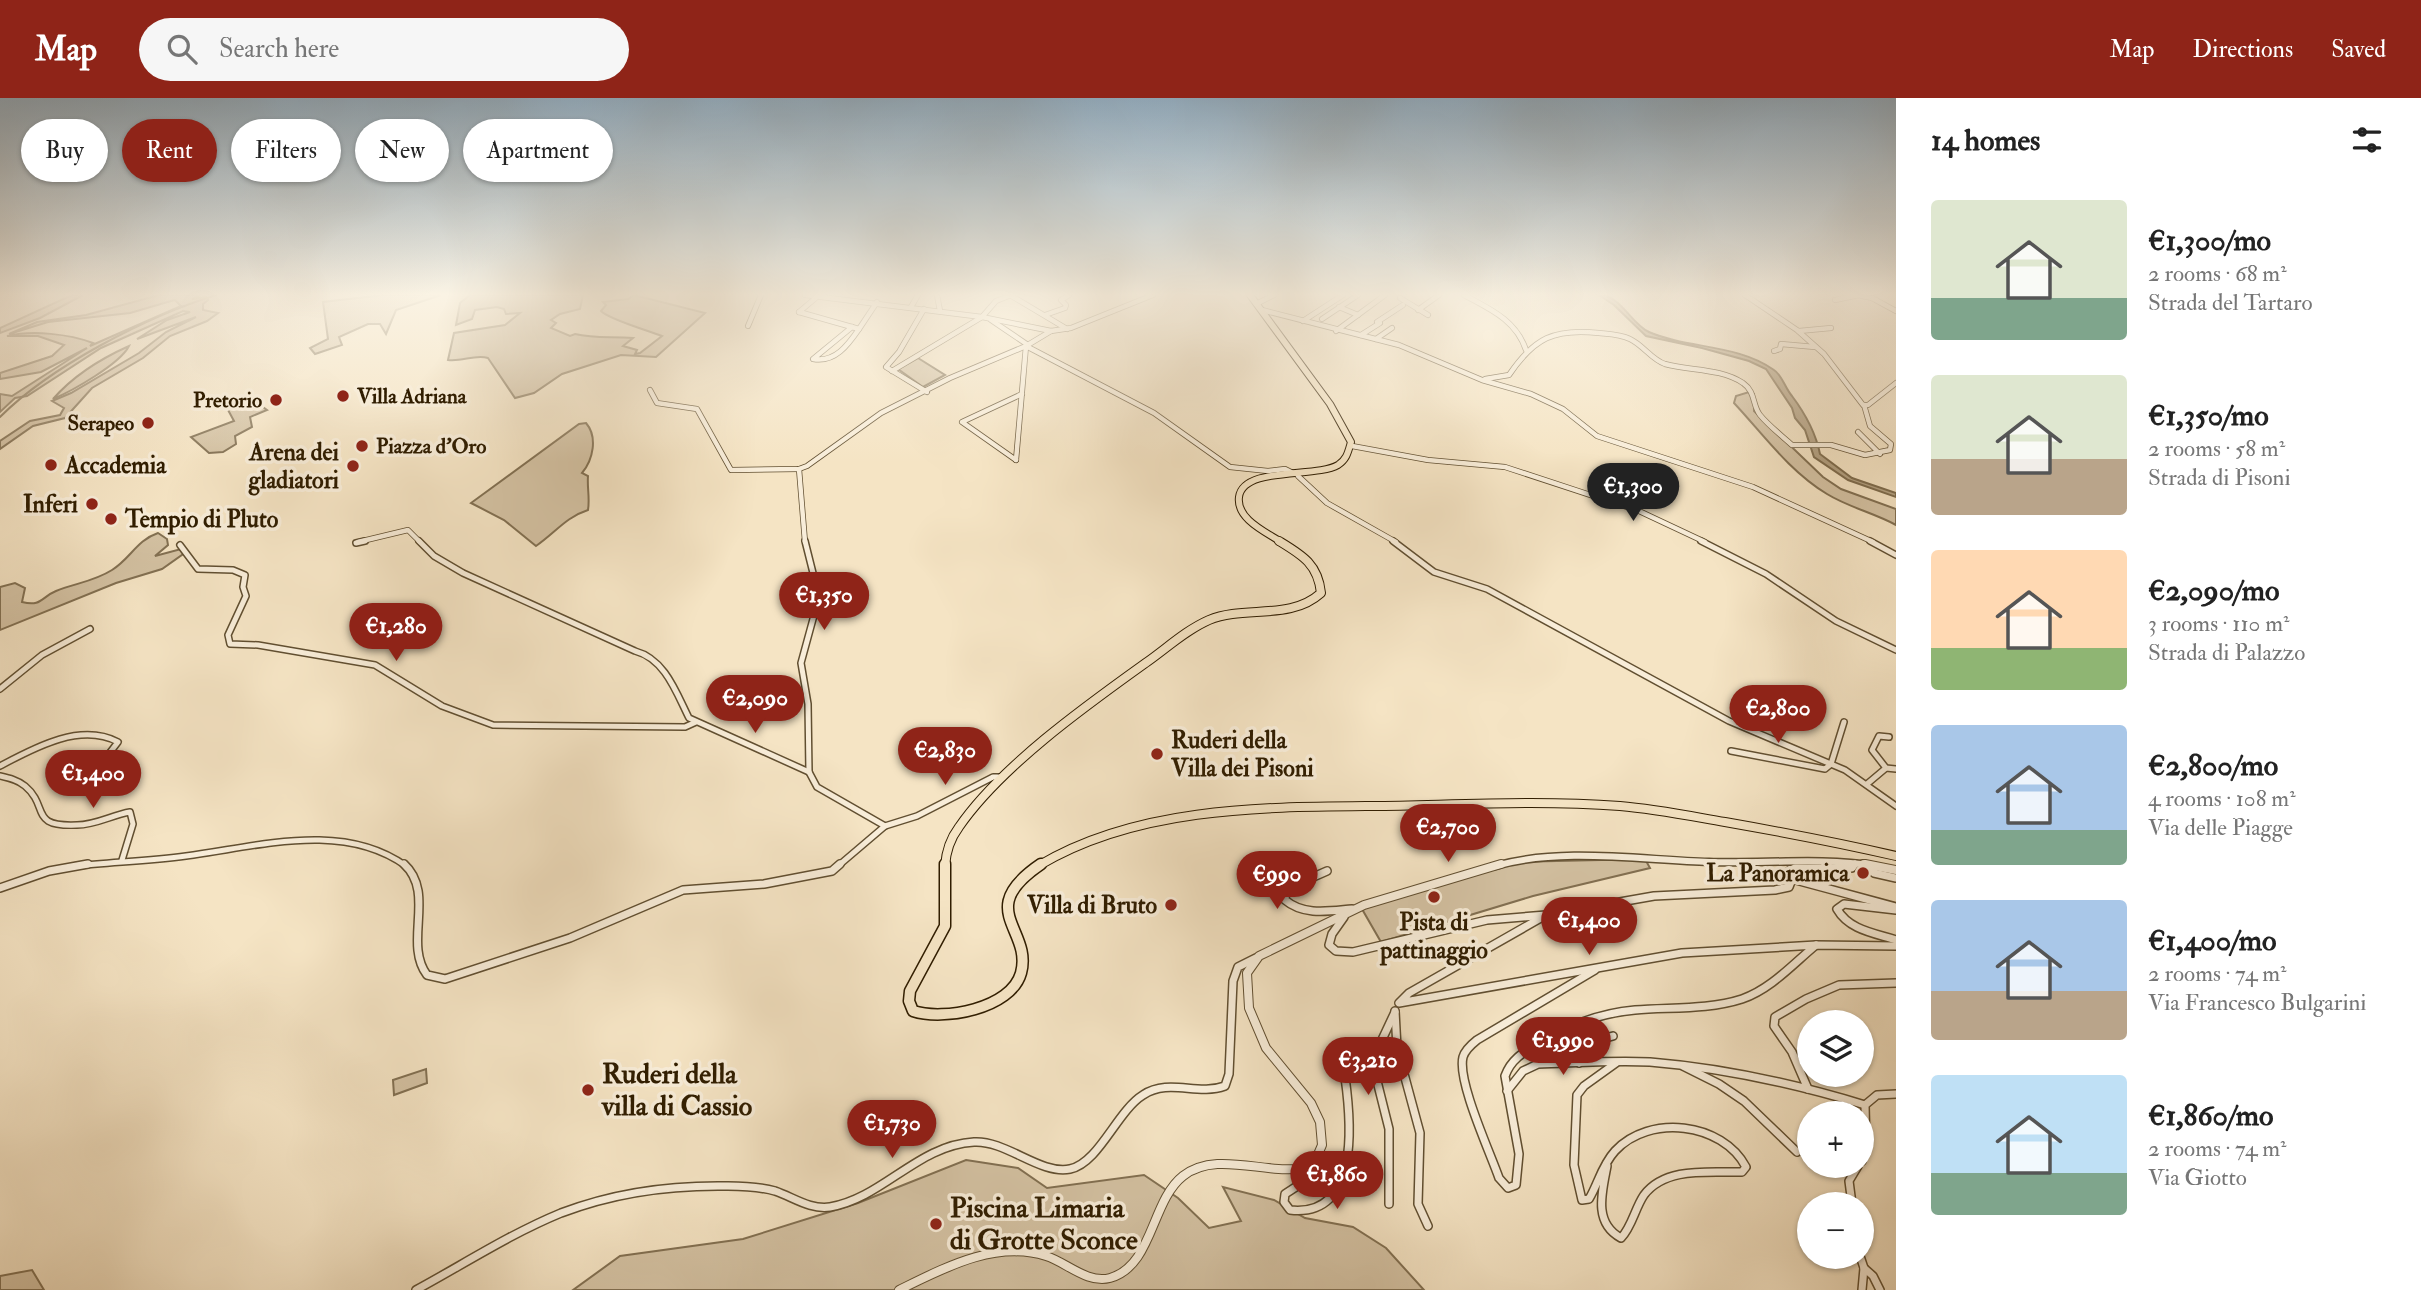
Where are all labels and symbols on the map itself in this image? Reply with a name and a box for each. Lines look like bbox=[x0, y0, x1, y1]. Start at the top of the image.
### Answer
place label: Villa Adriana bbox=[356, 383, 468, 410]
place label: Pretorio bbox=[193, 387, 262, 414]
marker: Villa Adriana bbox=[335, 388, 351, 404]
marker: Pretorio bbox=[268, 392, 284, 408]
place label: Serapeo bbox=[68, 410, 134, 437]
marker: Serapeo bbox=[140, 415, 156, 431]
place label: Piazza d'Oro bbox=[376, 433, 486, 460]
place label: Arena dei gladiatori bbox=[248, 437, 340, 496]
marker: Piazza d'Oro bbox=[354, 438, 370, 454]
place label: Accademia bbox=[64, 450, 167, 481]
marker: Accademia bbox=[43, 457, 59, 473]
marker: Arena dei gladiatori bbox=[345, 458, 361, 474]
pin: €1,300 bbox=[1576, 464, 1690, 523]
place label: Inferi bbox=[23, 489, 79, 520]
marker: Inferi bbox=[84, 496, 100, 512]
place label: Tempio di Pluto bbox=[124, 504, 279, 535]
marker: Tempio di Pluto bbox=[103, 511, 119, 527]
pin: €1,350 bbox=[767, 573, 881, 632]
pin: €1,280 bbox=[339, 603, 453, 663]
pin: €2,090 bbox=[698, 676, 812, 735]
pin: €2,800 bbox=[1721, 686, 1835, 745]
place label: Ruderi della Villa dei Pisoni bbox=[1170, 725, 1314, 784]
pin: €2,830 bbox=[888, 728, 1002, 787]
marker: Ruderi della Villa dei Pisoni bbox=[1149, 746, 1165, 762]
pin: €1,400 bbox=[36, 750, 150, 810]
pin: €2,700 bbox=[1391, 804, 1505, 864]
pin: €990 bbox=[1236, 852, 1318, 911]
place label: La Panoramica bbox=[1706, 858, 1850, 889]
marker: La Panoramica bbox=[1855, 865, 1871, 881]
marker: Pista di pattinaggio bbox=[1426, 889, 1442, 905]
place label: Villa di Bruto bbox=[1026, 890, 1157, 921]
marker: Villa di Bruto bbox=[1163, 897, 1179, 913]
pin: €1,400 bbox=[1532, 898, 1646, 957]
place label: Pista di pattinaggio bbox=[1379, 907, 1488, 966]
pin: €1,990 bbox=[1506, 1018, 1620, 1077]
pin: €3,210 bbox=[1311, 1038, 1425, 1097]
place label: Ruderi della villa di Cassio bbox=[601, 1057, 753, 1124]
marker: Ruderi della villa di Cassio bbox=[580, 1082, 596, 1098]
pin: €1,730 bbox=[835, 1100, 949, 1160]
pin: €1,860 bbox=[1280, 1152, 1394, 1211]
place label: Piscina Limaria di Grotte Sconce bbox=[950, 1191, 1138, 1258]
marker: Piscina Limaria di Grotte Sconce bbox=[928, 1216, 944, 1232]

